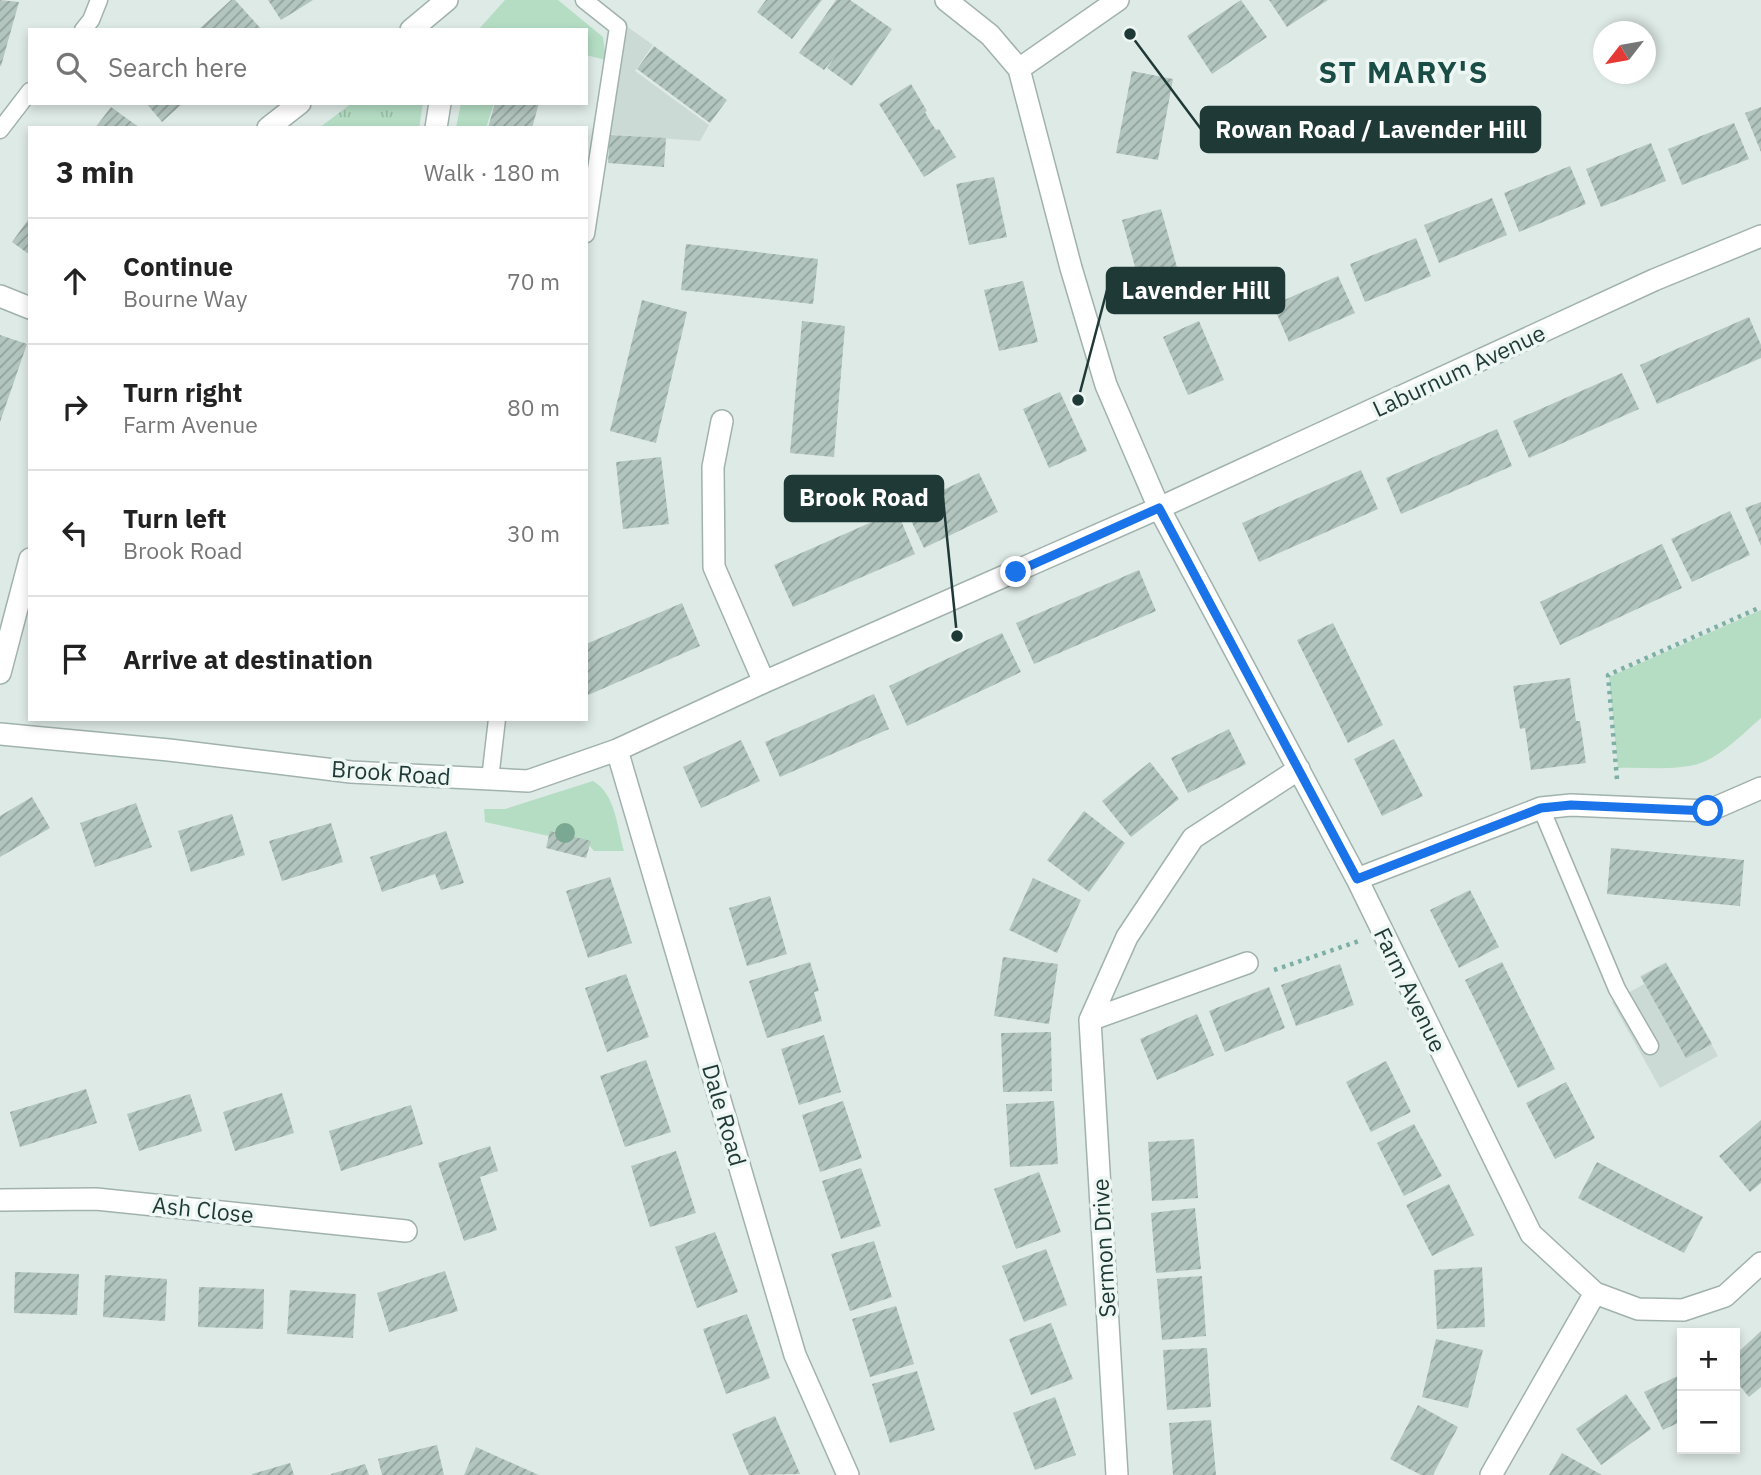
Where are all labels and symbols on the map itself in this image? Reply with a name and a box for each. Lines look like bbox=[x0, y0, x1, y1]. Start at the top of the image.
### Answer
north arrow bbox=[1593, 21, 1656, 84]
district label: ST MARY'S bbox=[1318, 52, 1490, 91]
callout: Rowan Road / Lavender Hill bbox=[1201, 107, 1540, 152]
text: Rowan Road / Lavender Hill bbox=[1215, 113, 1527, 145]
callout: Lavender Hill bbox=[1107, 268, 1284, 313]
text: Lavender Hill bbox=[1122, 274, 1270, 306]
street label: Laburnum Avenue bbox=[1367, 317, 1550, 423]
callout: Brook Road bbox=[785, 476, 943, 521]
text: Brook Road bbox=[799, 481, 929, 513]
route end bbox=[1000, 556, 1031, 587]
street label: Brook Road bbox=[330, 753, 452, 791]
route start bbox=[1692, 795, 1723, 826]
street label: Farm Avenue bbox=[1368, 922, 1454, 1057]
street label: Dale Road bbox=[696, 1060, 754, 1169]
street label: Sermon Drive bbox=[1084, 1178, 1122, 1318]
street label: Ash Close bbox=[151, 1189, 255, 1229]

